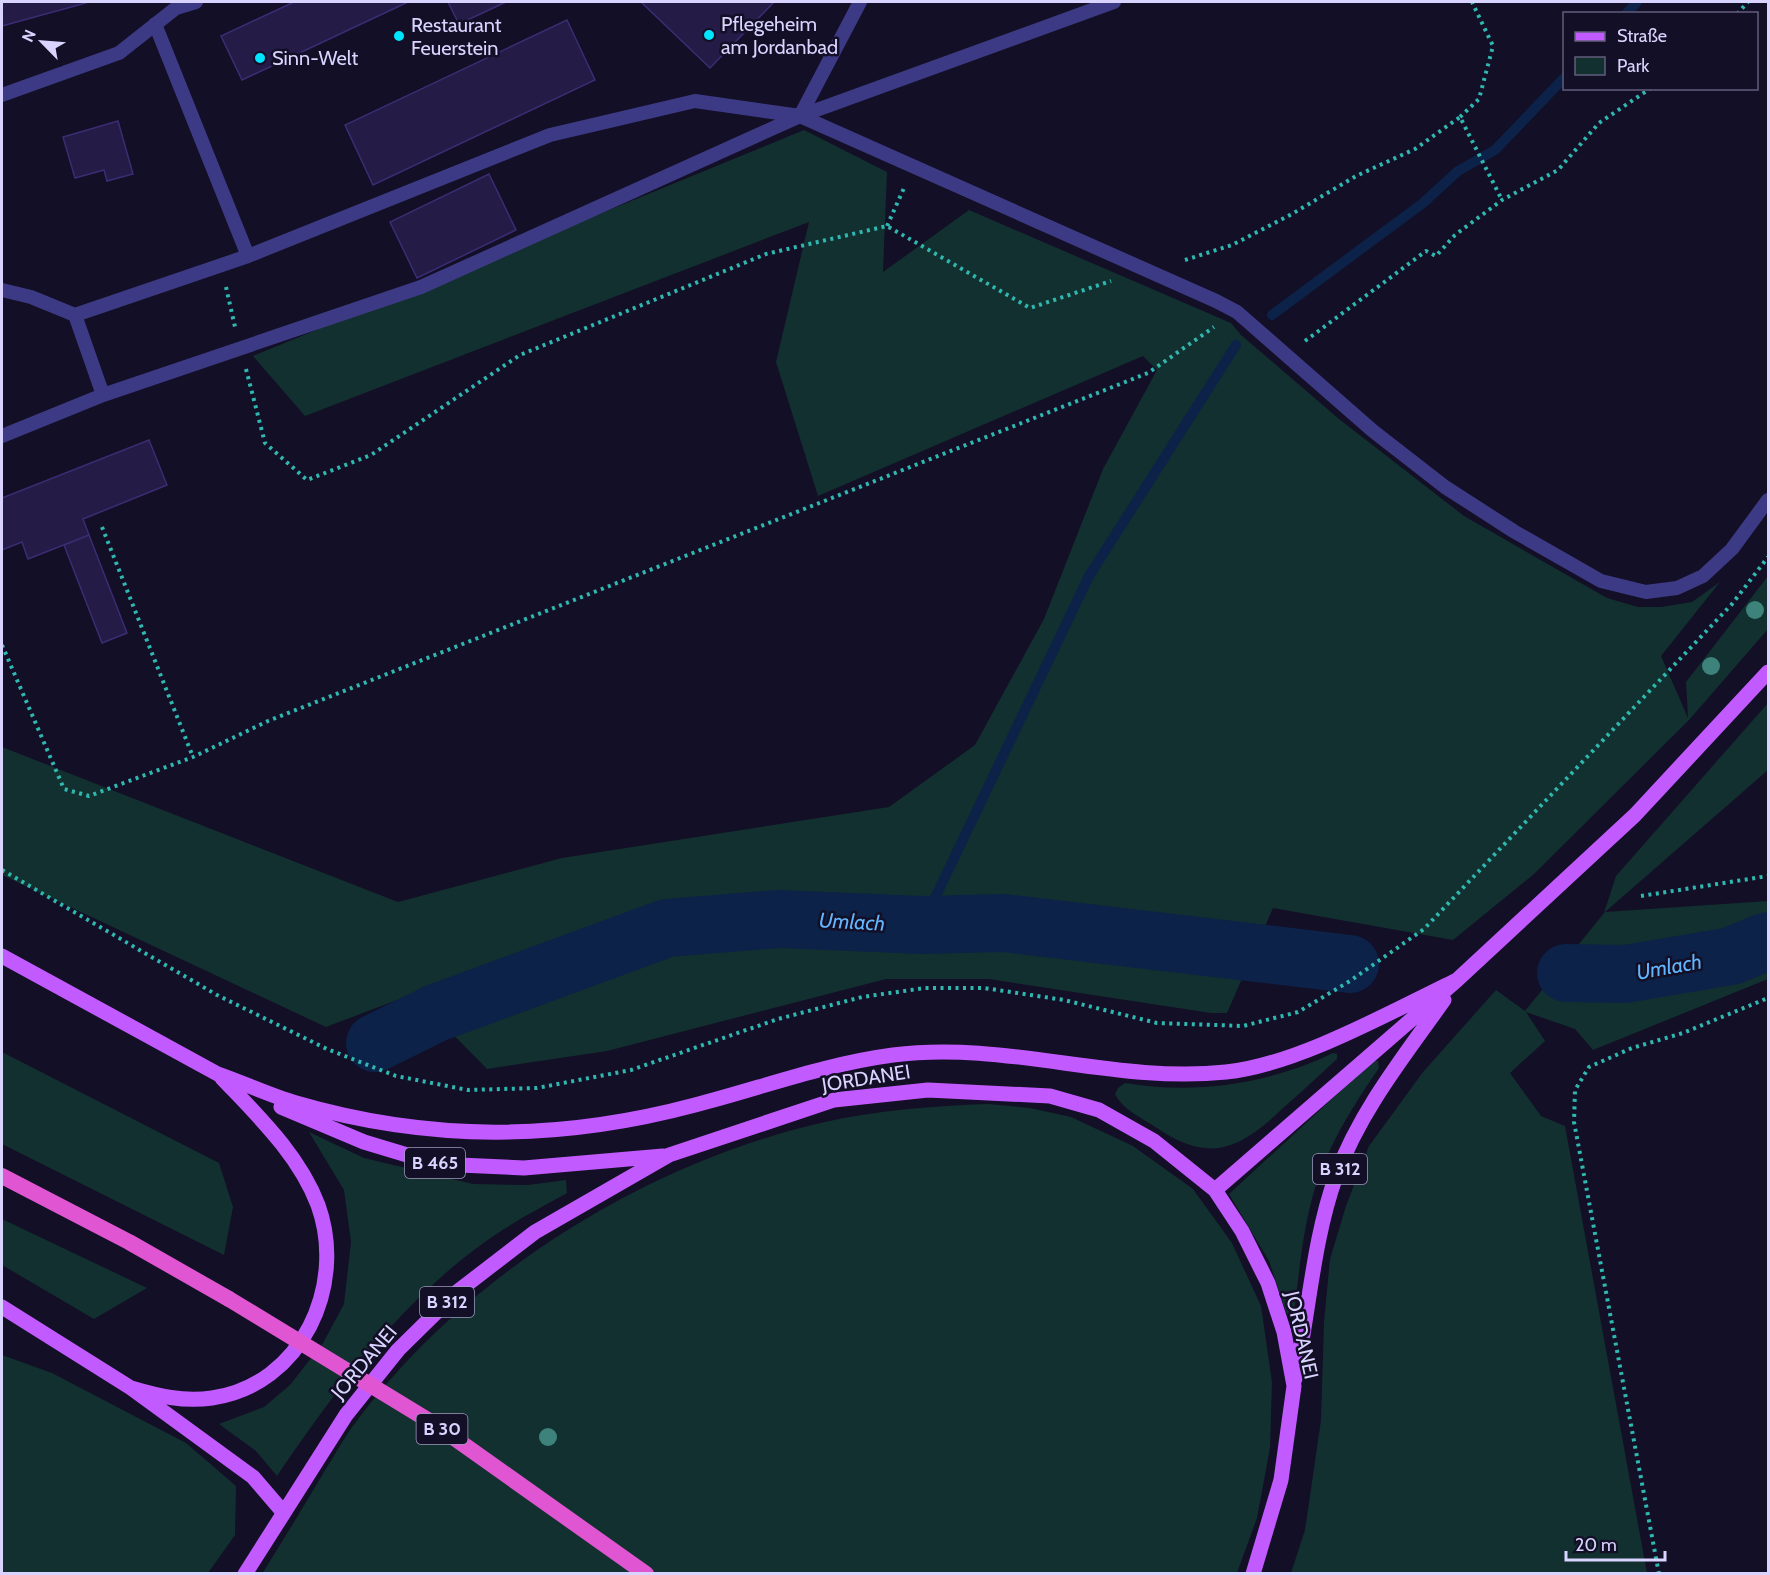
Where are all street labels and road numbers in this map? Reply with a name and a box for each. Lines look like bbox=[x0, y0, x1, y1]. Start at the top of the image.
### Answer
street label: JORDANEI bbox=[819, 1059, 912, 1097]
road number: B 465 bbox=[405, 1148, 465, 1178]
road number: B 312 bbox=[1313, 1154, 1367, 1184]
road number: B 312 bbox=[420, 1287, 474, 1317]
street label: JORDANEI bbox=[1280, 1288, 1324, 1381]
street label: JORDANEI bbox=[325, 1320, 402, 1405]
road number: B 30 bbox=[416, 1414, 468, 1444]

